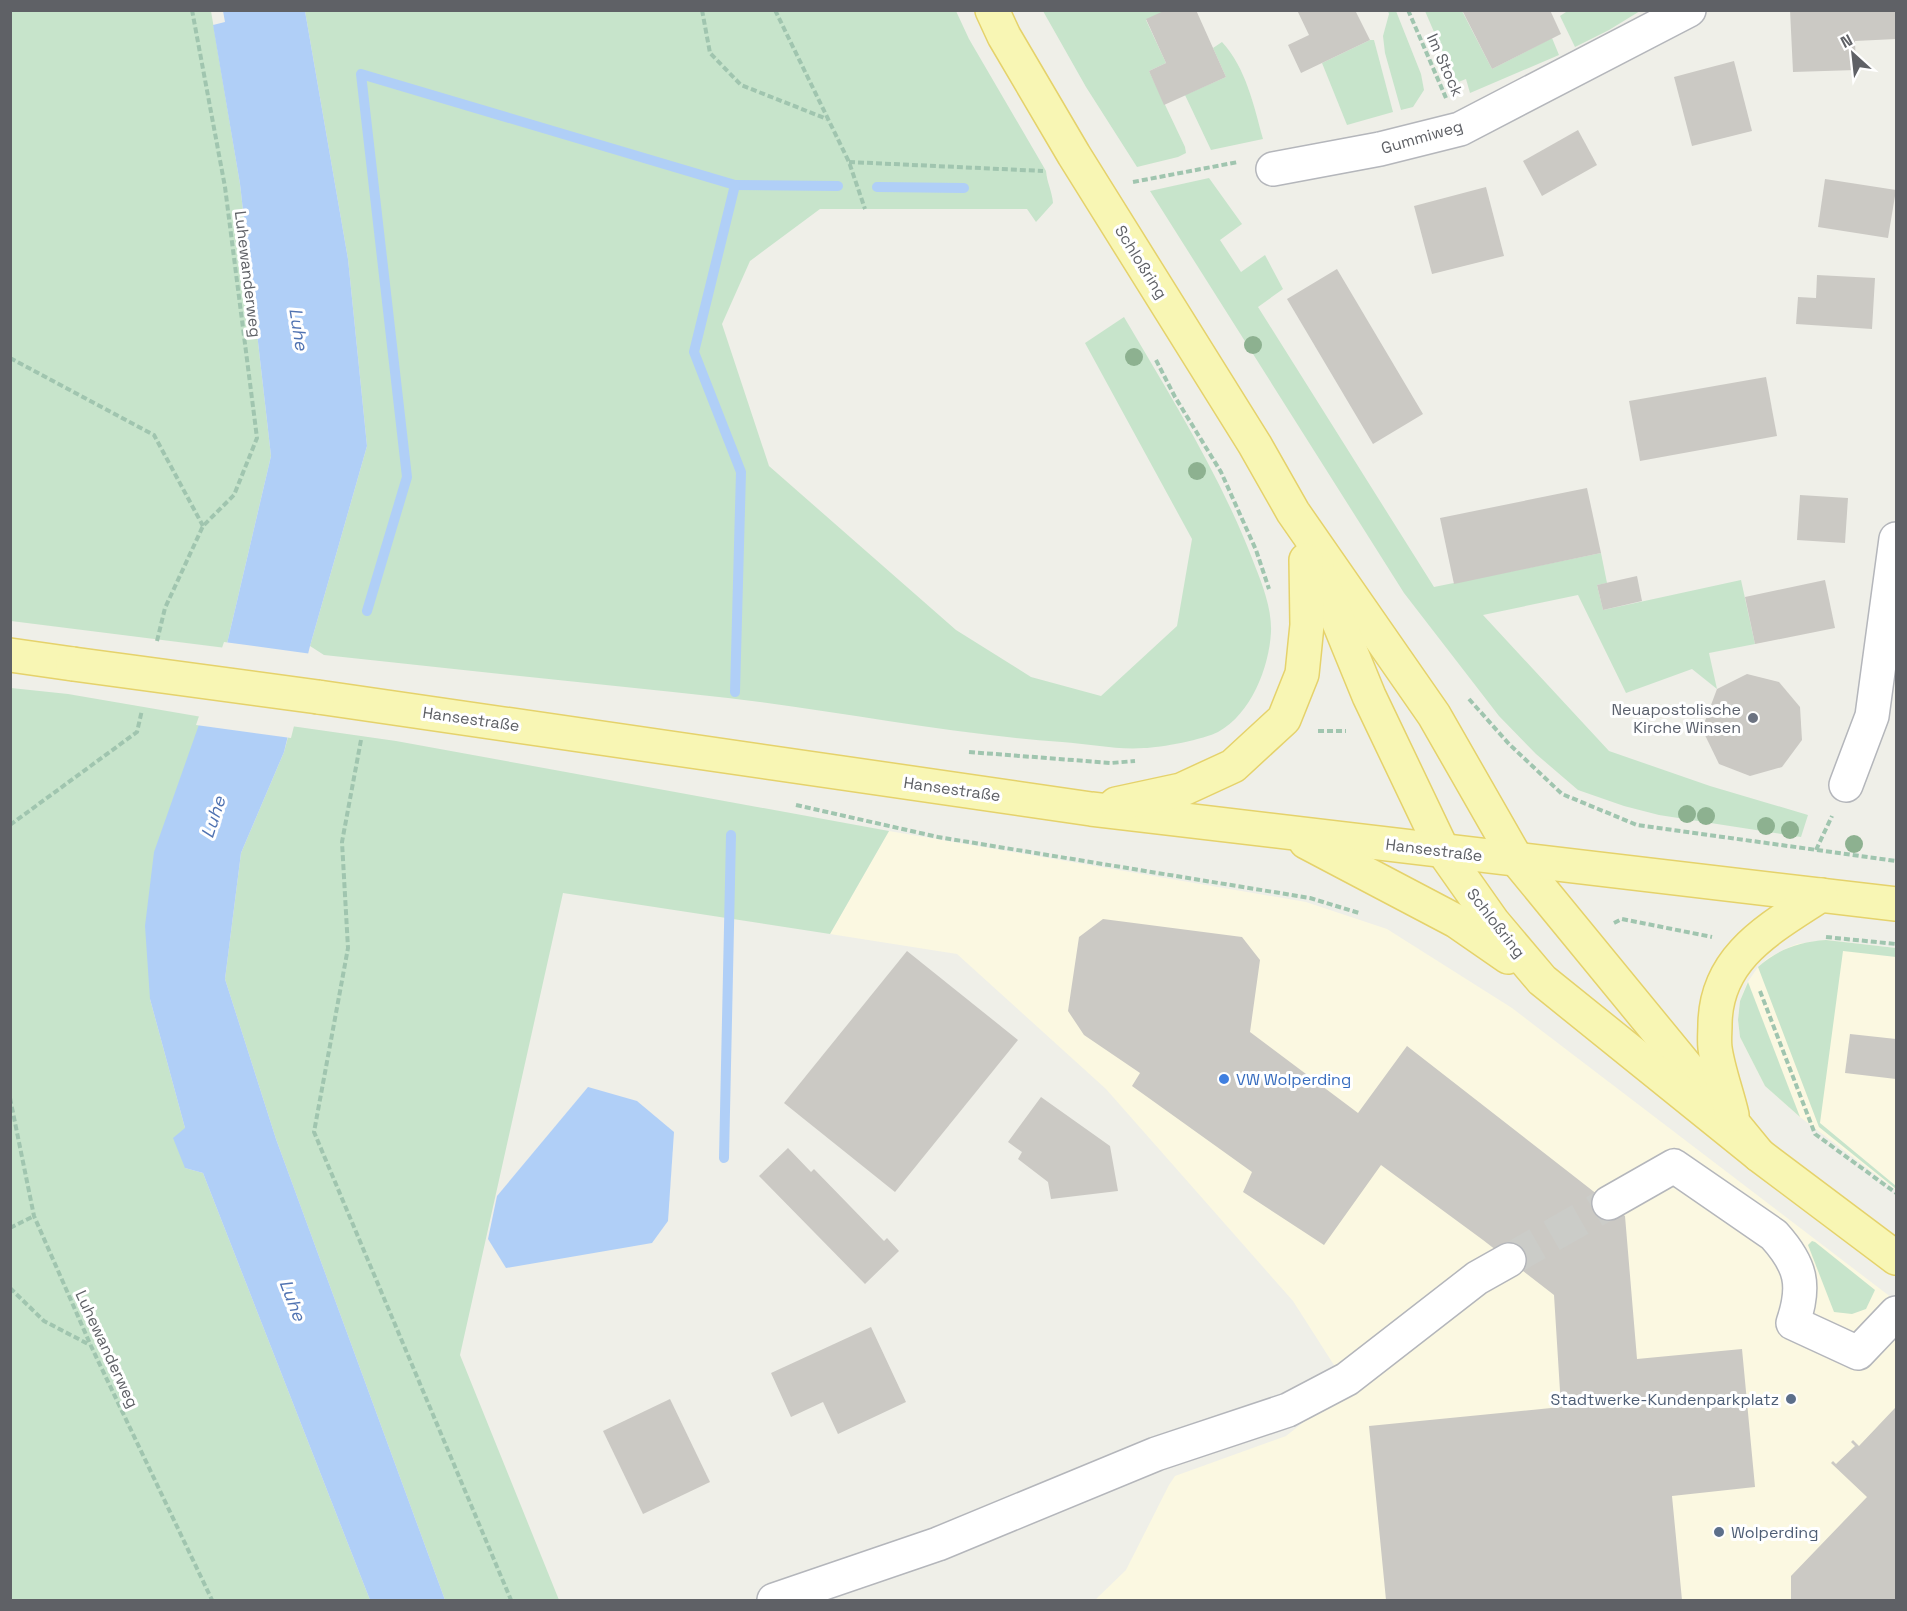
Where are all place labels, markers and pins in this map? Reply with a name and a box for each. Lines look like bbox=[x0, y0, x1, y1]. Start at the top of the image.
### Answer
place label: Neuapostolische Kirche Winsen bbox=[1611, 699, 1741, 738]
marker: Neuapostolische Kirche Winsen bbox=[1746, 711, 1760, 725]
place label: VW Wolperding bbox=[1236, 1069, 1351, 1090]
marker: VW Wolperding bbox=[1217, 1072, 1231, 1086]
place label: Stadtwerke-Kundenparkplatz bbox=[1551, 1389, 1779, 1410]
marker: Stadtwerke-Kundenparkplatz bbox=[1784, 1392, 1798, 1406]
place label: Wolperding bbox=[1731, 1522, 1818, 1543]
marker: Wolperding bbox=[1712, 1525, 1726, 1539]

